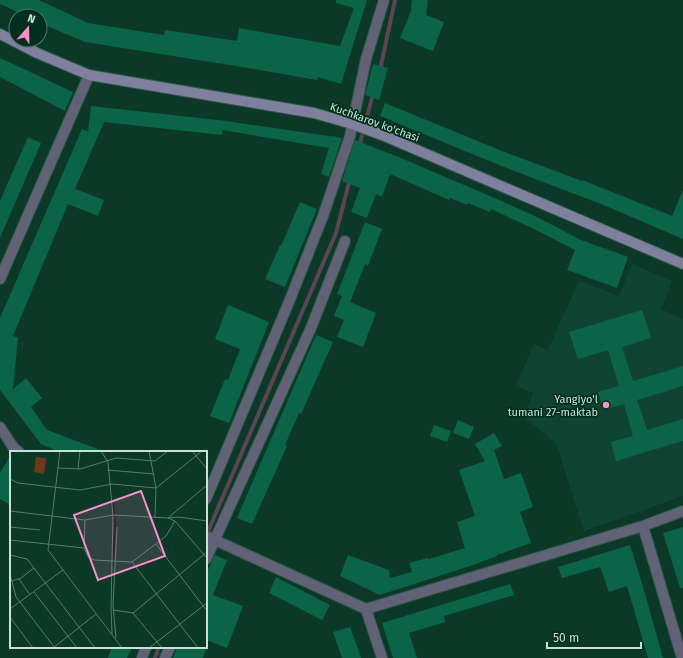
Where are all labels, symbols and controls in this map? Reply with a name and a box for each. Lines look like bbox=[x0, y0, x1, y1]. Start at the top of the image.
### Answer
north arrow bbox=[8, 8, 48, 48]
text: N bbox=[26, 12, 37, 26]
street label: Kuchkarov ko'chasi bbox=[328, 100, 421, 145]
place label: Yangiyo'l tumani 27-maktab bbox=[508, 393, 598, 419]
marker: Yangiyo'l tumani 27-maktab bbox=[601, 400, 611, 410]
inset map bbox=[10, 451, 207, 648]
scale bar bbox=[547, 624, 641, 650]
text: 50 m bbox=[553, 631, 579, 645]

